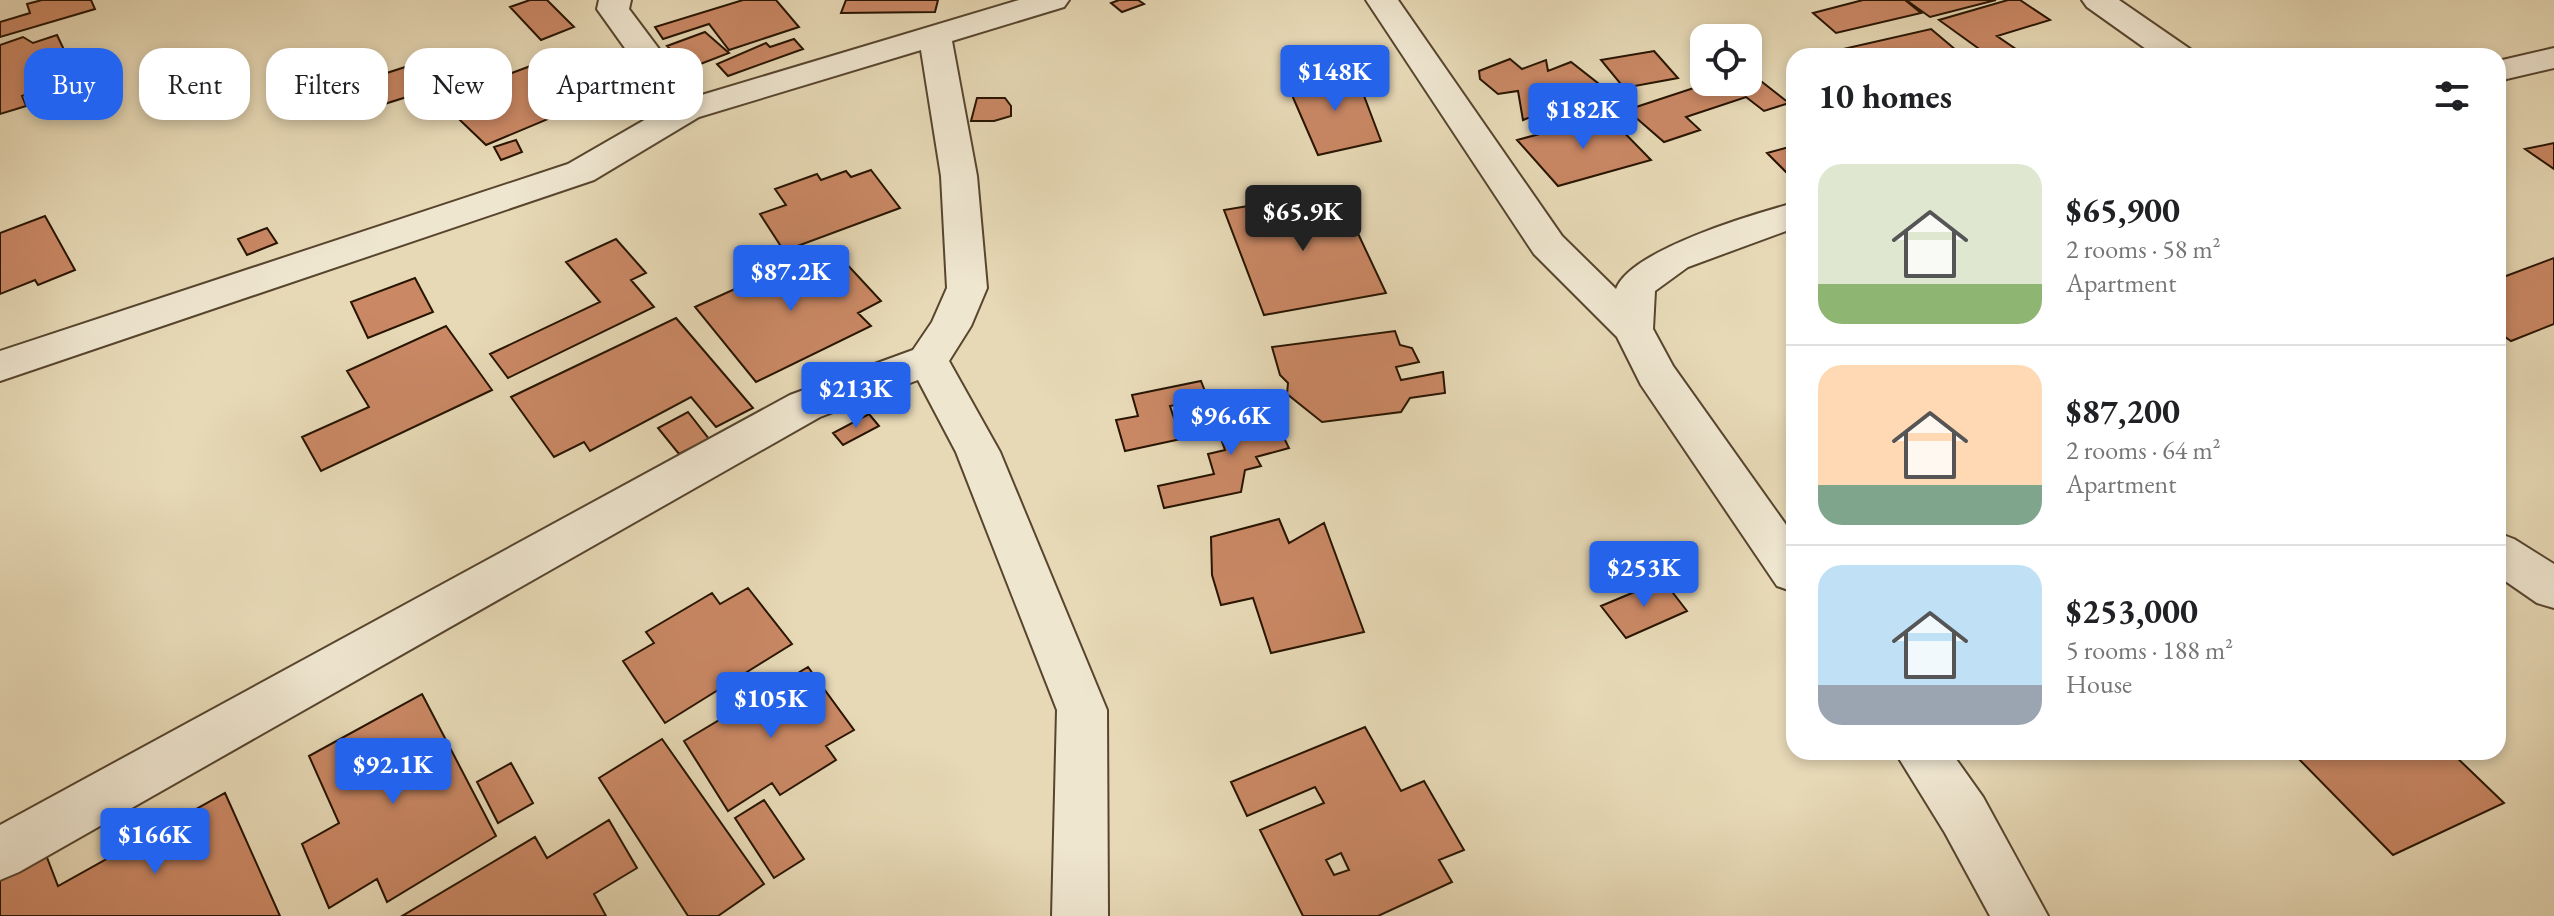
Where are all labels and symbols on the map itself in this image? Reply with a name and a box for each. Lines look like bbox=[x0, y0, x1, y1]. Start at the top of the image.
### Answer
pin: $148K bbox=[1279, 45, 1391, 113]
pin: $182K bbox=[1527, 83, 1639, 151]
pin: $65.9K bbox=[1238, 185, 1368, 253]
pin: $87.2K bbox=[726, 245, 856, 313]
pin: $213K bbox=[800, 362, 912, 430]
pin: $96.6K bbox=[1166, 389, 1296, 457]
pin: $253K bbox=[1588, 541, 1700, 609]
pin: $105K bbox=[715, 672, 827, 740]
pin: $92.1K bbox=[328, 738, 458, 806]
pin: $166K bbox=[99, 808, 211, 876]

